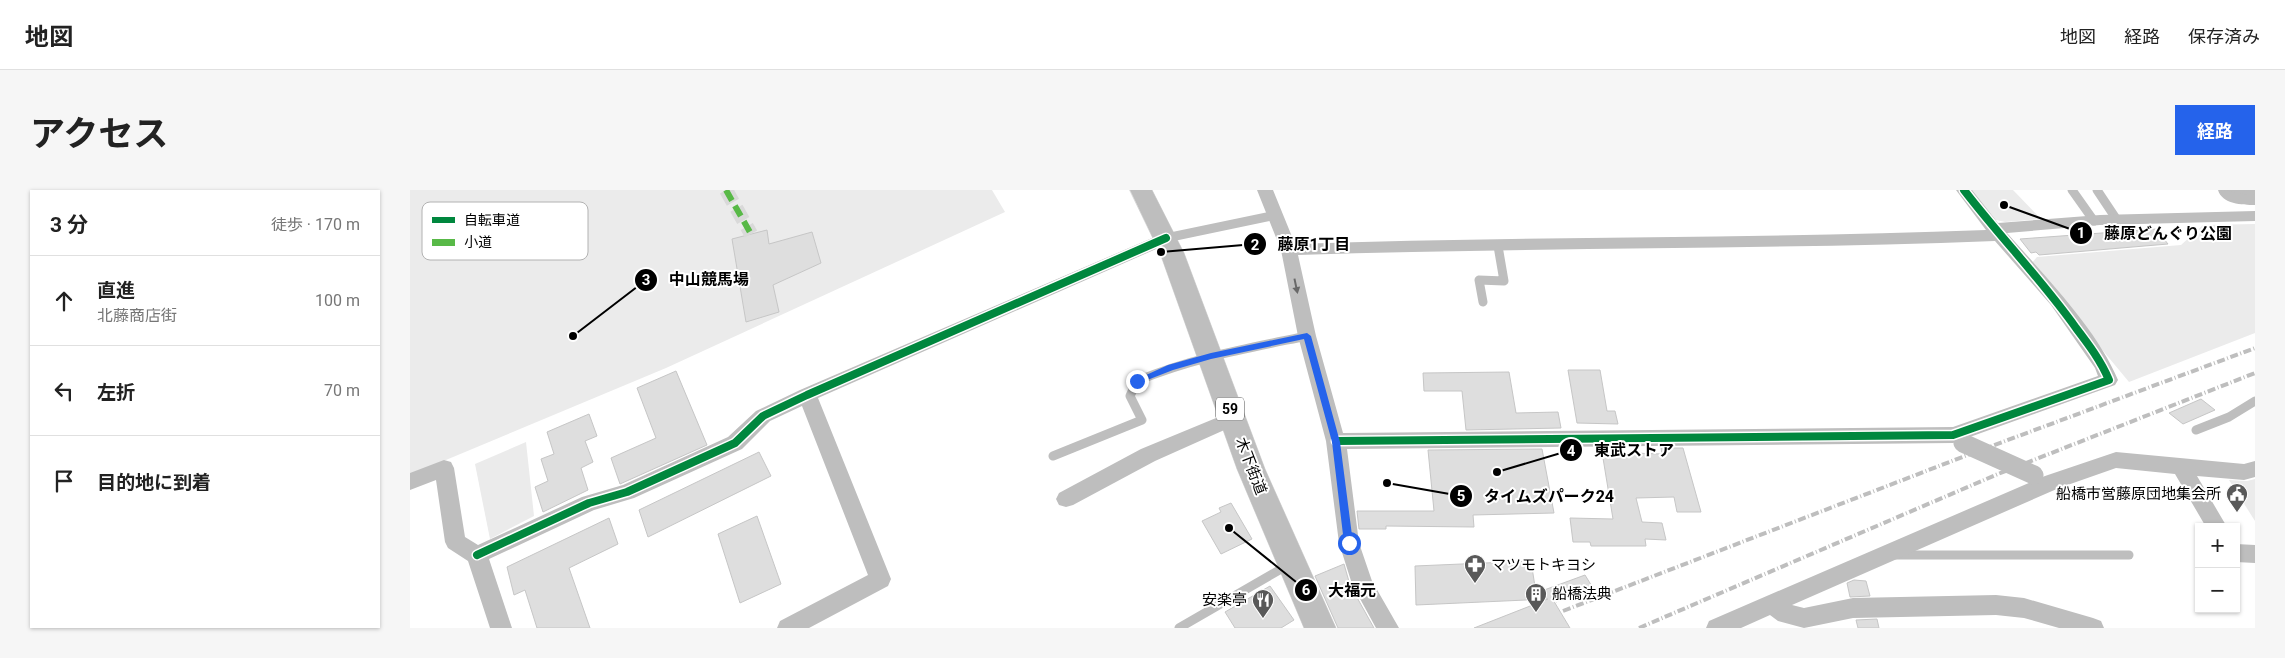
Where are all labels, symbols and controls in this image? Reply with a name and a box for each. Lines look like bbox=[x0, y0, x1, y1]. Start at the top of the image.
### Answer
text: 地図 bbox=[25, 23, 73, 51]
text: 地図 bbox=[2060, 26, 2096, 47]
text: 経路 bbox=[2124, 26, 2160, 47]
text: 保存済み bbox=[2188, 26, 2260, 47]
button: 経路 bbox=[2175, 105, 2255, 155]
text: アクセス bbox=[30, 114, 168, 155]
legend bbox=[422, 202, 588, 260]
text: 自転車道 bbox=[464, 212, 520, 228]
text: 3 分 bbox=[50, 213, 88, 237]
text: 徒歩 · 170 m bbox=[271, 215, 360, 234]
callout: 藤原どんぐり公園 bbox=[2069, 217, 2242, 248]
text: 1 bbox=[2077, 224, 2085, 242]
text: 藤原どんぐり公園 bbox=[2104, 224, 2232, 243]
callout: 藤原1丁目 bbox=[1243, 229, 1361, 260]
text: 小道 bbox=[464, 234, 492, 250]
text: 藤原1丁目 bbox=[1277, 235, 1351, 254]
text: 2 bbox=[1251, 236, 1260, 254]
callout: 中山競馬場 bbox=[634, 264, 759, 295]
text: 中山競馬場 bbox=[669, 270, 749, 289]
text: 3 bbox=[642, 271, 650, 289]
one-way arrow bbox=[1293, 278, 1301, 294]
text: 直進 bbox=[97, 279, 135, 302]
icon: ahead bbox=[50, 287, 78, 315]
text: 100 m bbox=[315, 291, 360, 310]
text: 北藤商店街 bbox=[97, 306, 177, 325]
route end bbox=[1126, 370, 1149, 393]
icon: left bbox=[50, 377, 78, 405]
text: 左折 bbox=[97, 381, 135, 404]
text: 70 m bbox=[324, 381, 360, 400]
road number: 59 bbox=[1216, 398, 1244, 420]
street label: 木下街道 bbox=[1232, 435, 1270, 497]
callout: 東武ストア bbox=[1559, 435, 1684, 466]
text: 東武ストア bbox=[1594, 441, 1674, 460]
text: 4 bbox=[1567, 442, 1576, 460]
icon: arrive bbox=[50, 467, 78, 495]
text: 目的地に到着 bbox=[97, 471, 211, 494]
callout: タイムズパーク24 bbox=[1449, 481, 1624, 512]
public building icon: 船橋市営藤原団地集会所 bbox=[2225, 482, 2249, 513]
place label: 船橋市営藤原団地集会所 bbox=[2056, 485, 2221, 503]
text: 5 bbox=[1457, 487, 1465, 505]
text: タイムズパーク24 bbox=[1484, 487, 1614, 506]
map controls bbox=[2195, 523, 2240, 613]
button: + bbox=[2195, 523, 2240, 568]
route start bbox=[1338, 532, 1361, 555]
pharmacy icon: マツモトキヨシ bbox=[1463, 553, 1487, 584]
place label: マツモトキヨシ bbox=[1491, 556, 1596, 574]
button: − bbox=[2195, 568, 2240, 613]
callout: 大福元 bbox=[1293, 574, 1386, 605]
text: 6 bbox=[1302, 581, 1311, 599]
text: 大福元 bbox=[1328, 581, 1376, 600]
building icon: 船橋法典 bbox=[1524, 582, 1548, 613]
place label: 船橋法典 bbox=[1552, 585, 1612, 603]
restaurant icon: 安楽亭 bbox=[1251, 588, 1275, 619]
place label: 安楽亭 bbox=[1202, 591, 1247, 609]

